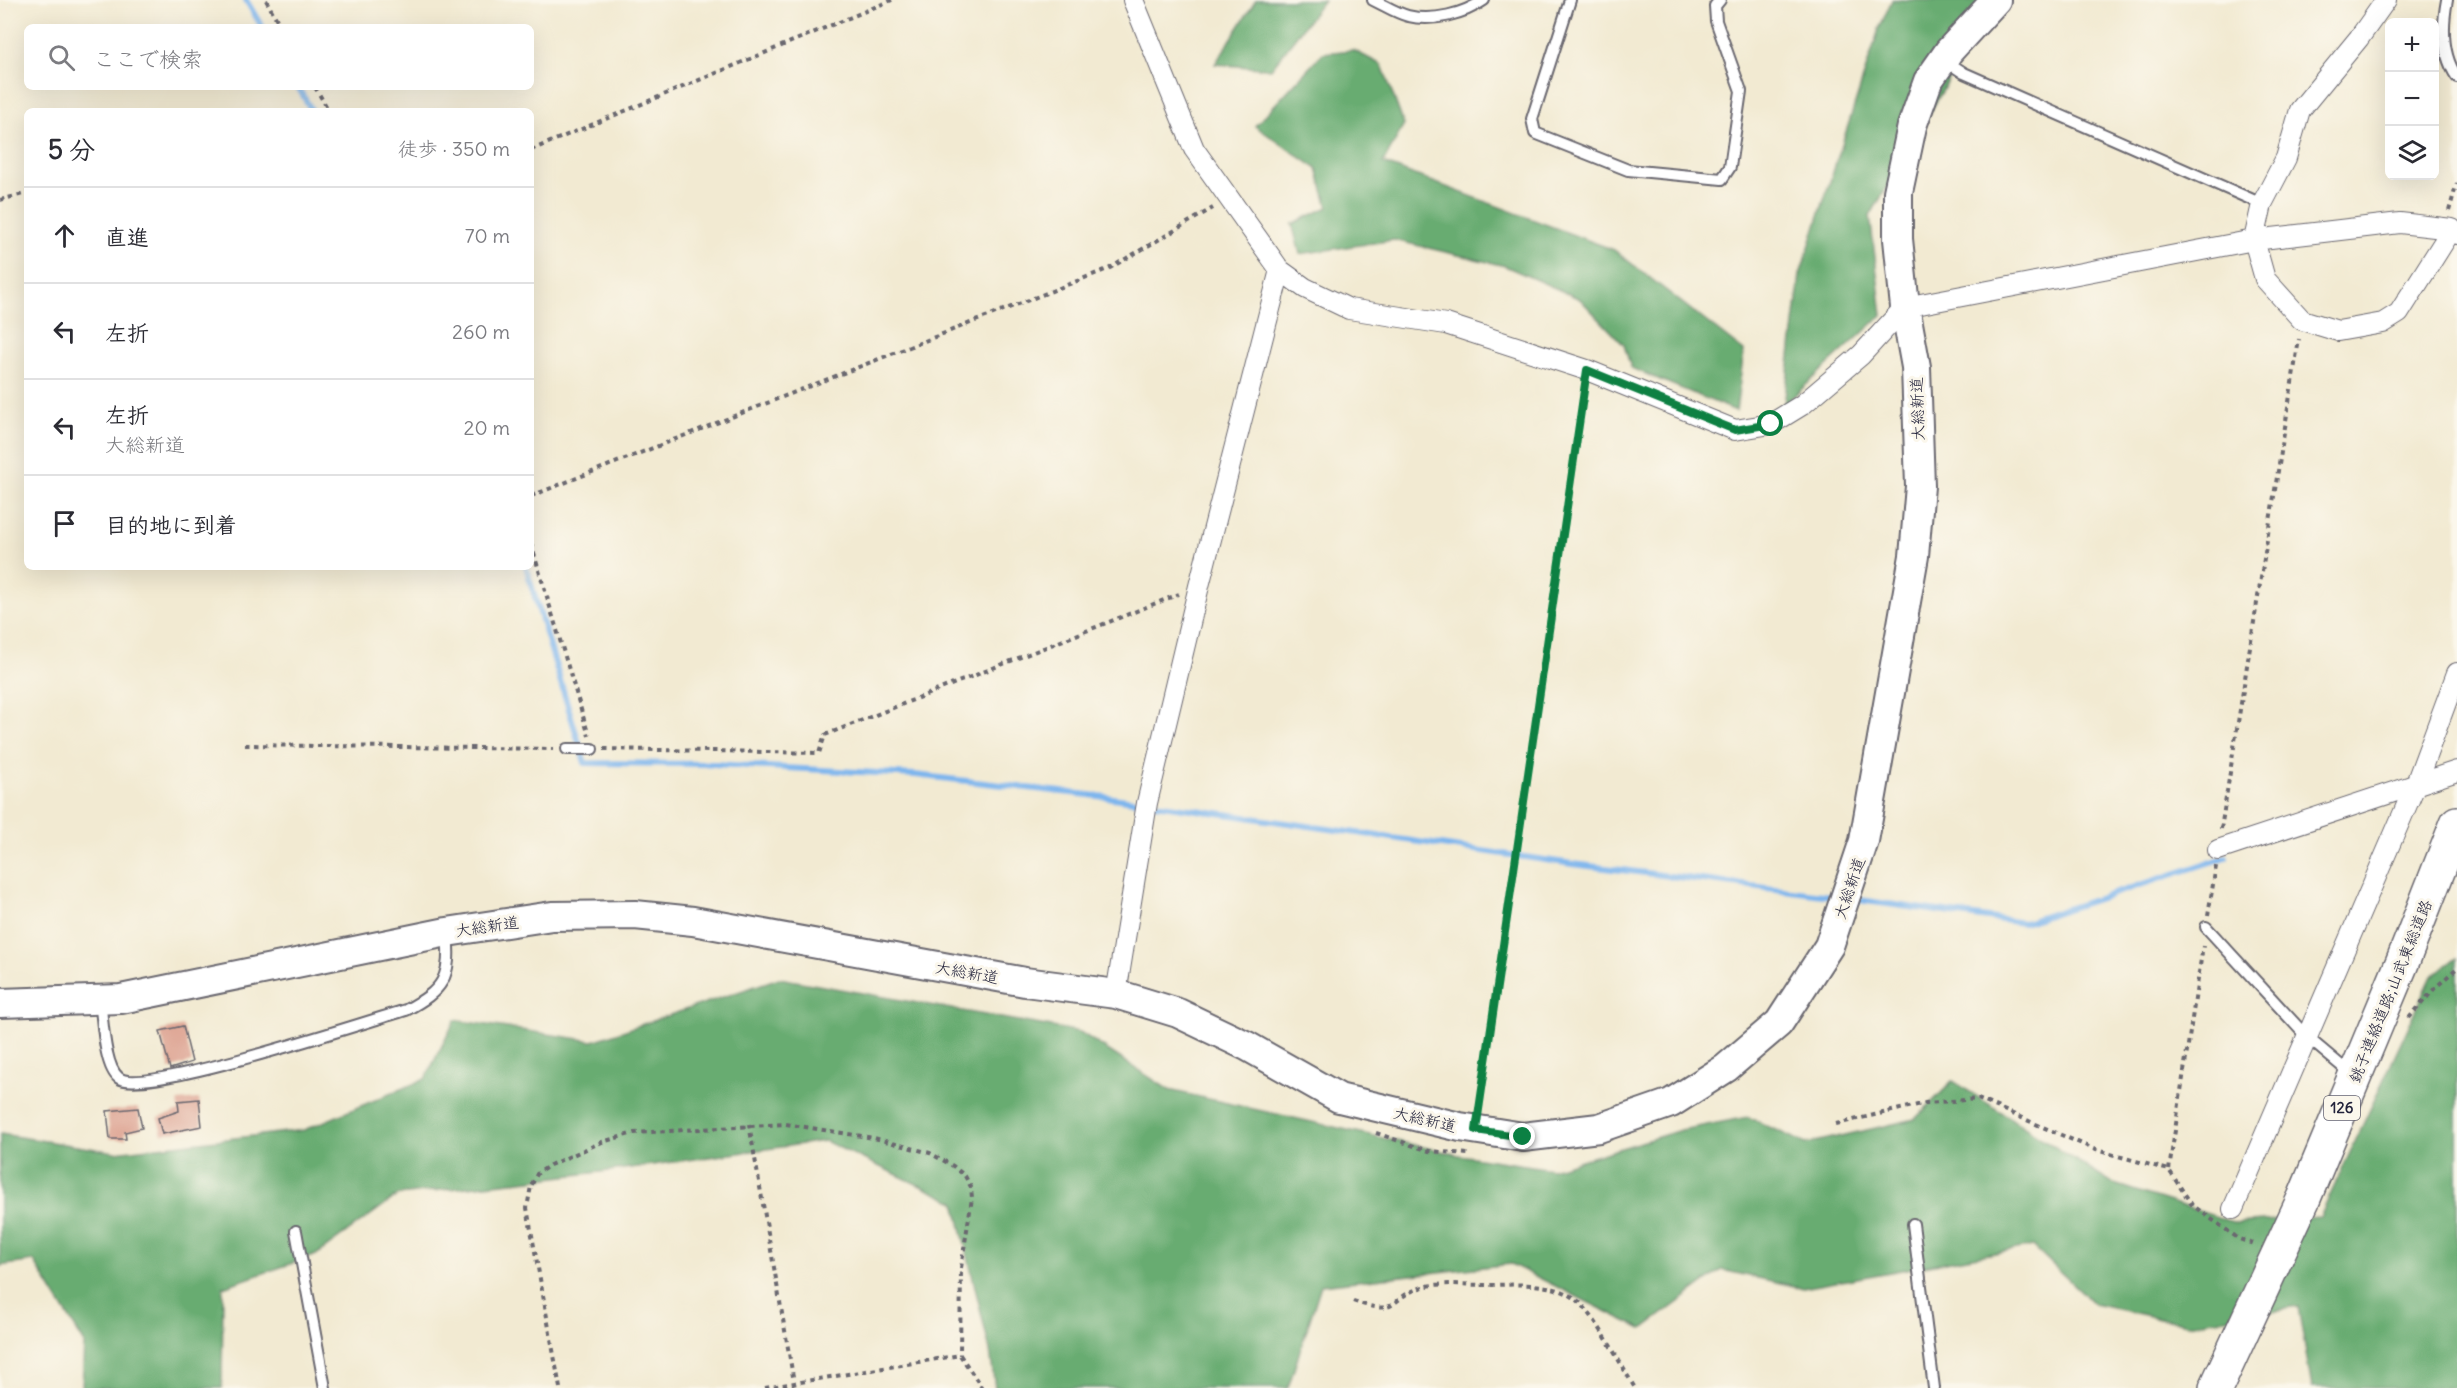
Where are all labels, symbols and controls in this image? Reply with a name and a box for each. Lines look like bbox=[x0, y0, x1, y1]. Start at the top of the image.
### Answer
map controls bbox=[2385, 18, 2439, 180]
button: + bbox=[2385, 18, 2439, 72]
search box bbox=[24, 24, 534, 90]
icon: search bbox=[45, 41, 78, 74]
text: ここで検索 bbox=[93, 45, 203, 73]
button: − bbox=[2385, 72, 2439, 126]
button: layers bbox=[2385, 126, 2439, 180]
text: 5 分 bbox=[48, 133, 95, 166]
text: 徒歩 · 350 m bbox=[398, 136, 510, 161]
icon: ahead bbox=[48, 219, 81, 252]
text: 直進 bbox=[105, 223, 149, 251]
text: 70 m bbox=[465, 223, 510, 248]
icon: left bbox=[48, 315, 81, 348]
text: 左折 bbox=[105, 319, 149, 347]
text: 260 m bbox=[452, 319, 510, 344]
street label: 大総新道 bbox=[1906, 377, 1928, 441]
text: 左折 bbox=[105, 401, 149, 429]
route start bbox=[1757, 410, 1783, 436]
icon: left bbox=[48, 411, 81, 444]
text: 20 m bbox=[464, 415, 510, 440]
text: 大総新道 bbox=[105, 432, 185, 457]
icon: arrive bbox=[48, 507, 81, 540]
text: 目的地に到着 bbox=[105, 511, 237, 539]
street label: 大総新道 bbox=[1829, 854, 1869, 922]
street label: 銚子連絡道路;山武東総道路 bbox=[2344, 896, 2436, 1086]
street label: 大総新道 bbox=[454, 912, 520, 940]
street label: 大総新道 bbox=[934, 957, 1000, 987]
road number: 126 bbox=[2324, 1096, 2360, 1120]
street label: 大総新道 bbox=[1392, 1102, 1458, 1136]
route end bbox=[1509, 1123, 1535, 1149]

